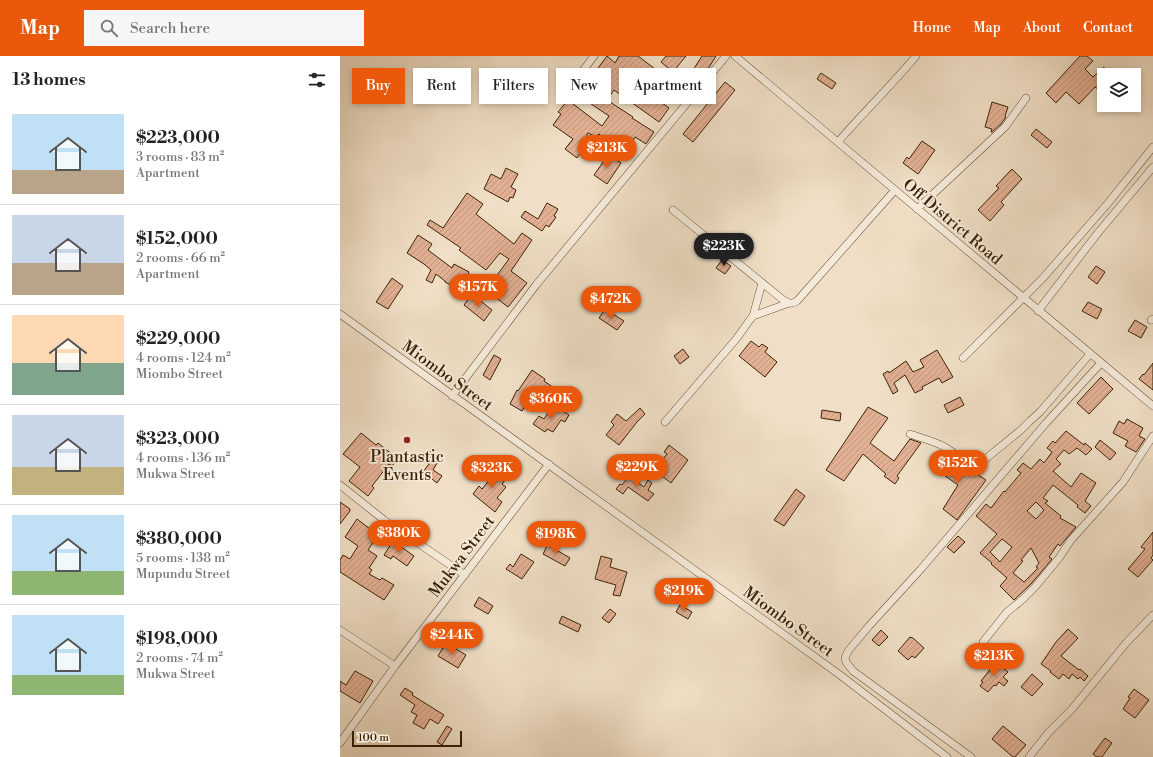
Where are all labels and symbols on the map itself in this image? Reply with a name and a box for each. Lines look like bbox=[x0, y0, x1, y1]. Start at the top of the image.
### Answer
pin: $213K bbox=[579, 135, 635, 169]
street label: Off District Road bbox=[899, 174, 1006, 269]
pin: $223K bbox=[696, 233, 752, 267]
pin: $157K bbox=[450, 274, 506, 308]
pin: $472K bbox=[583, 286, 639, 320]
street label: Miombo Street bbox=[398, 336, 497, 416]
pin: $360K bbox=[523, 386, 579, 420]
marker: Plantastic Events bbox=[402, 435, 412, 445]
place label: Plantastic Events bbox=[370, 447, 444, 485]
pin: $152K bbox=[930, 450, 986, 484]
pin: $229K bbox=[609, 454, 665, 488]
pin: $323K bbox=[464, 455, 520, 489]
street label: Mukwa Street bbox=[424, 511, 499, 602]
pin: $380K bbox=[371, 520, 427, 554]
pin: $198K bbox=[528, 521, 584, 555]
pin: $219K bbox=[656, 578, 712, 612]
street label: Miombo Street bbox=[739, 582, 838, 662]
pin: $244K bbox=[424, 622, 480, 656]
pin: $213K bbox=[966, 643, 1022, 677]
scale bar bbox=[352, 729, 462, 748]

